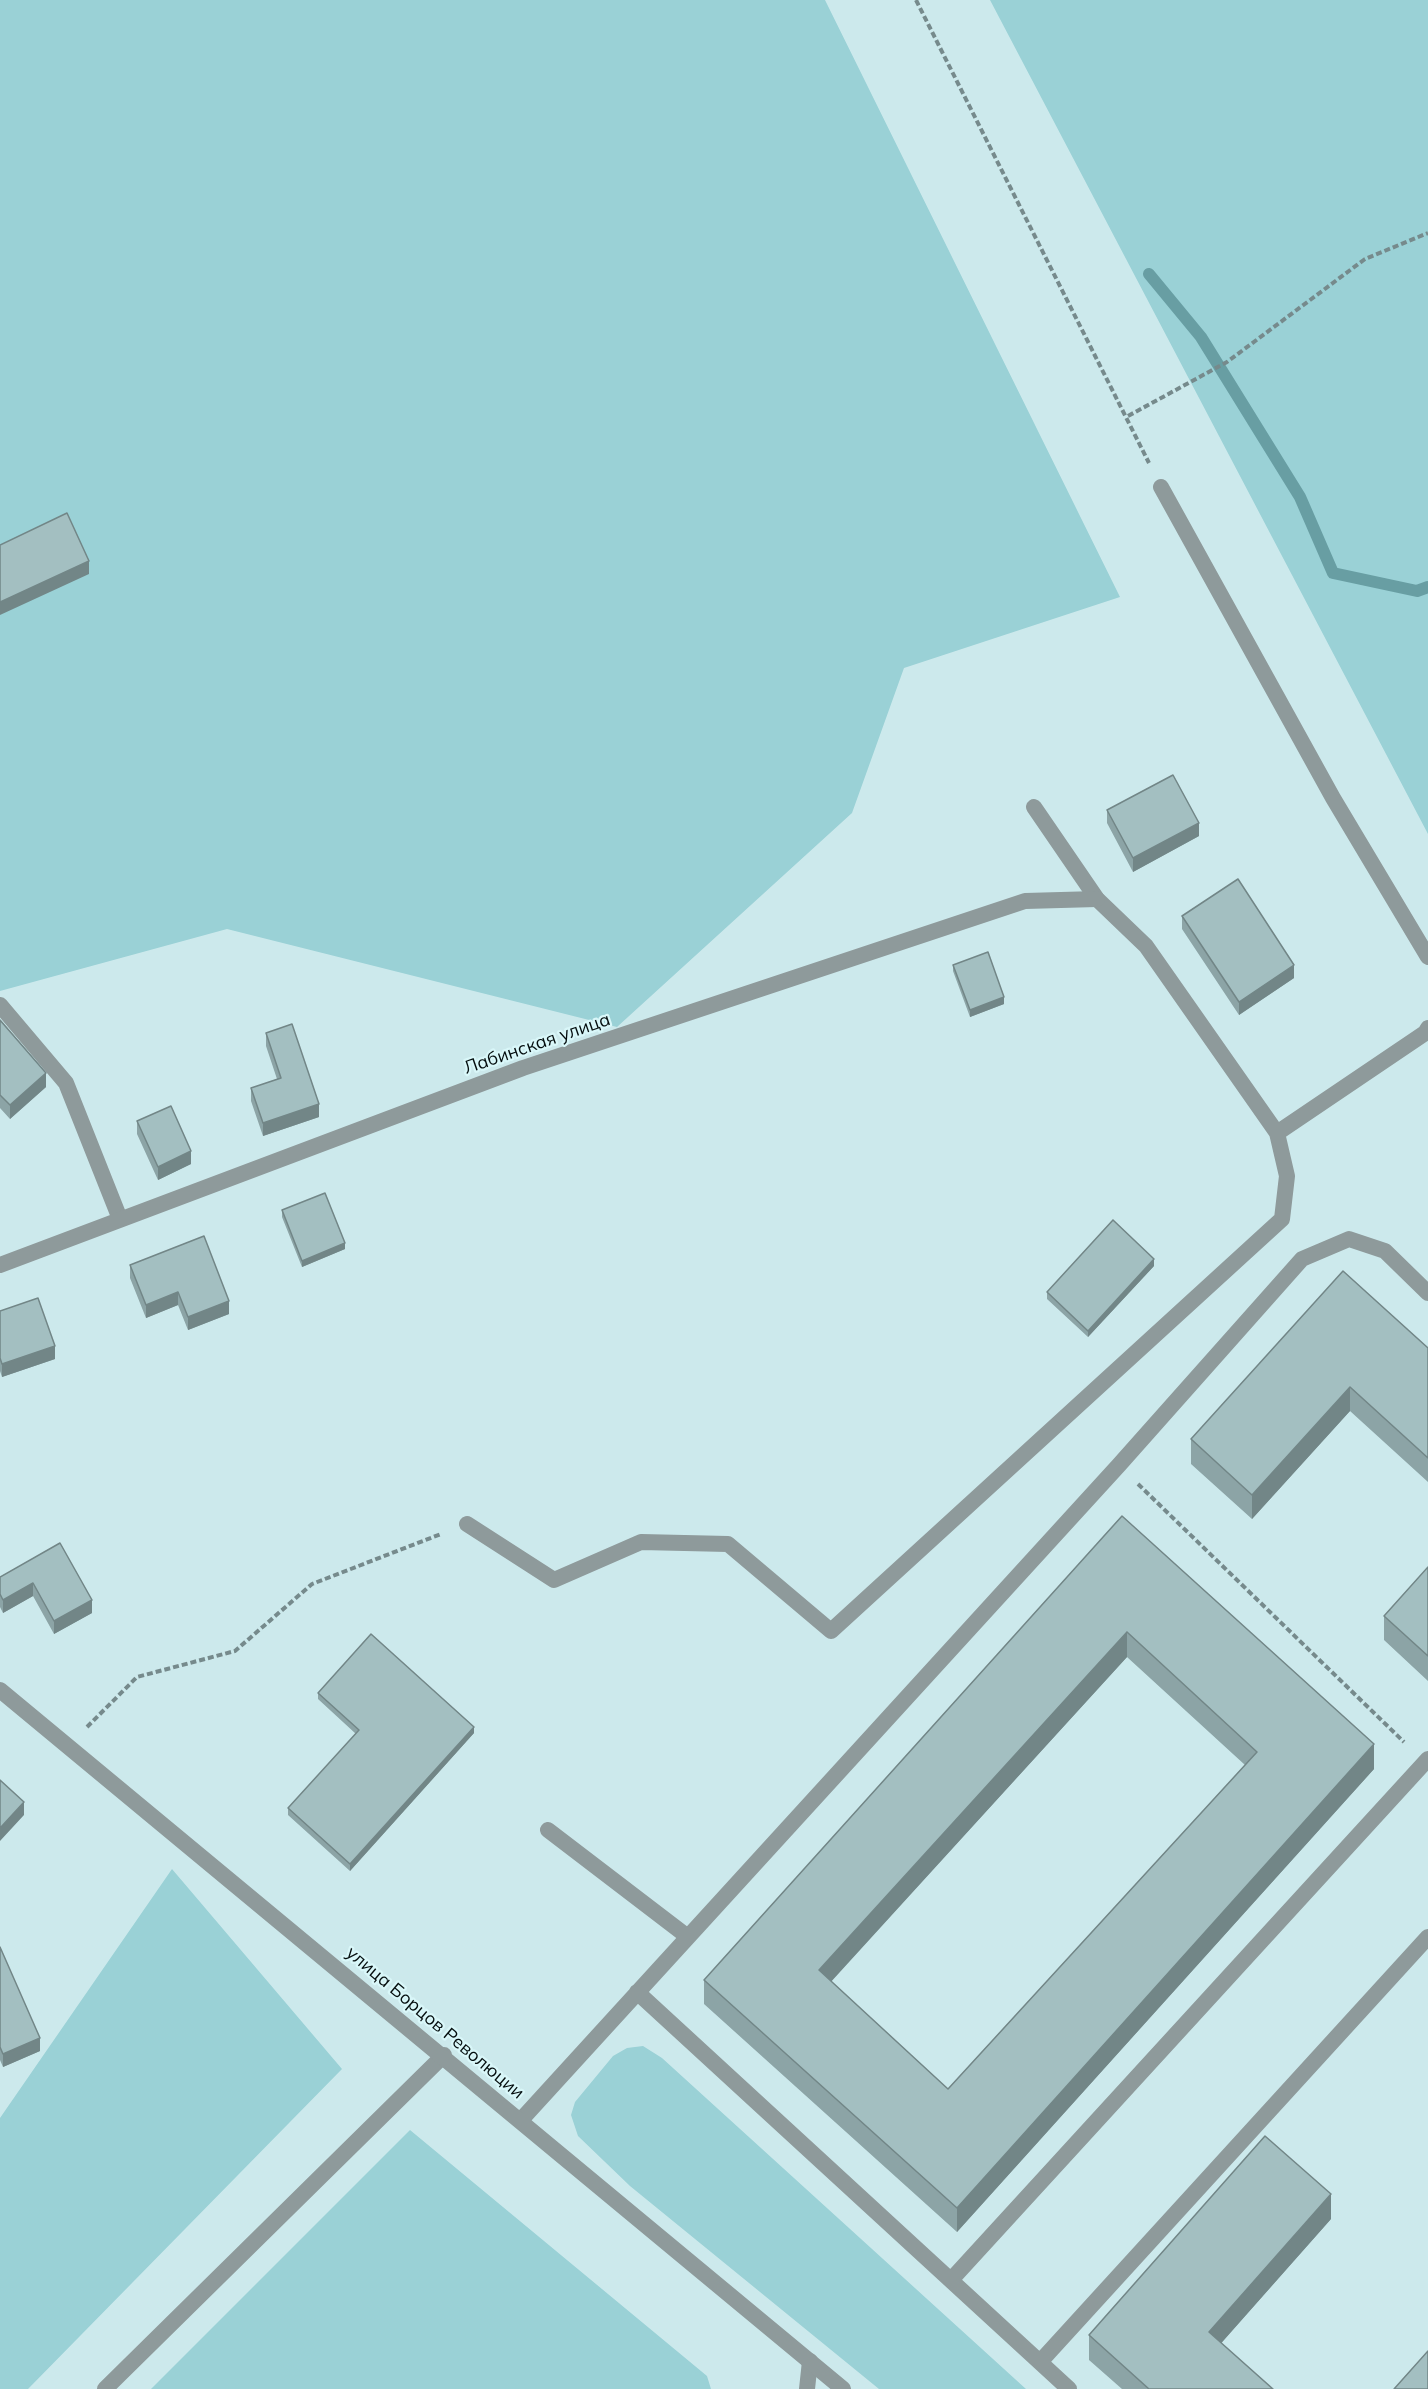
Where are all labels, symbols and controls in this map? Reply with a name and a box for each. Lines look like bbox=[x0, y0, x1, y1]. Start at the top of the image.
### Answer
street label: Лабинская улица bbox=[461, 1009, 613, 1079]
street label: улица Борцов Революции bbox=[342, 1942, 528, 2104]

